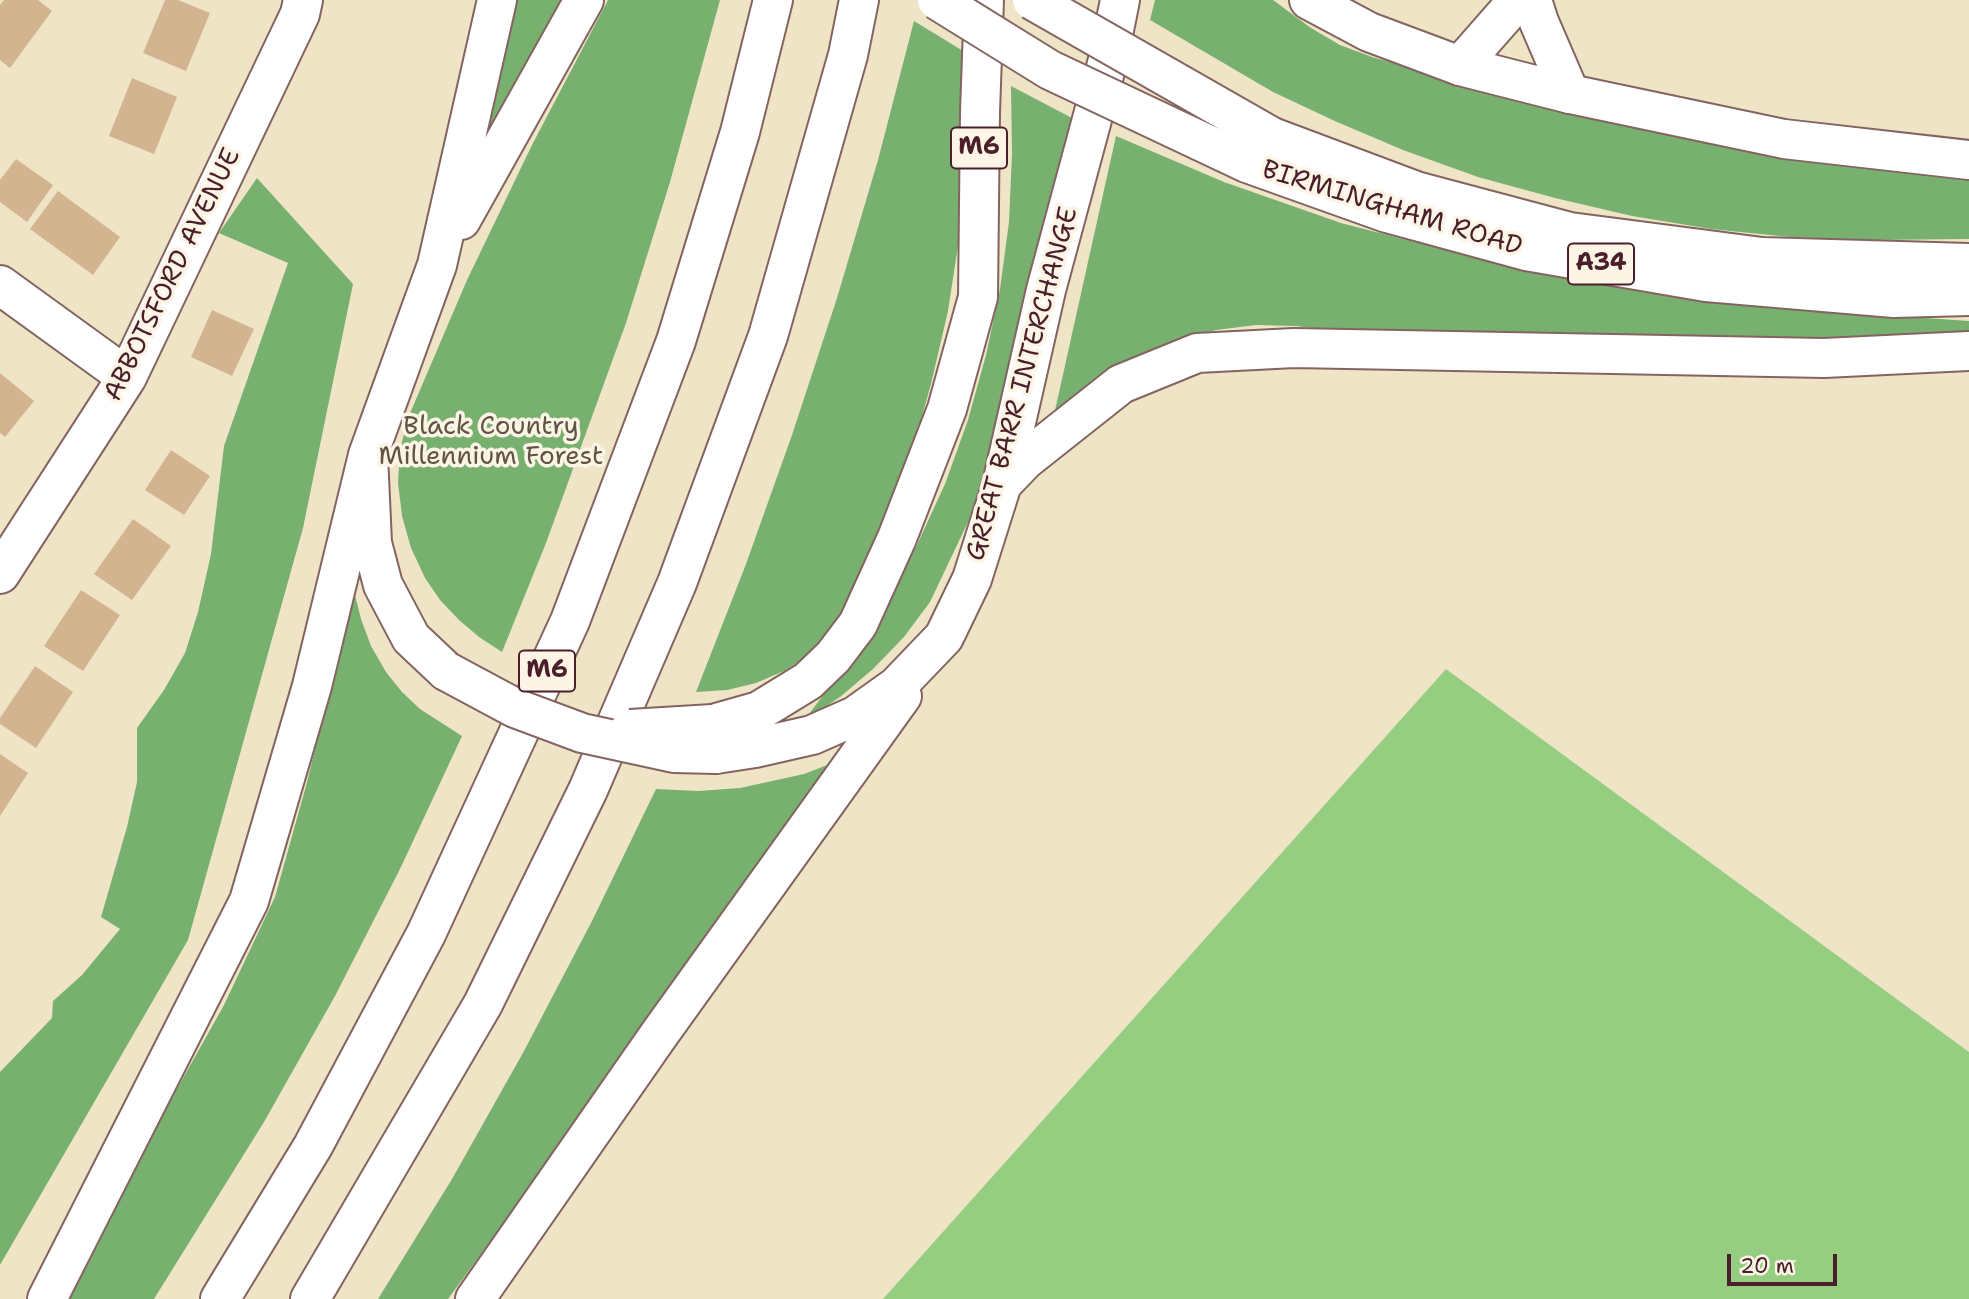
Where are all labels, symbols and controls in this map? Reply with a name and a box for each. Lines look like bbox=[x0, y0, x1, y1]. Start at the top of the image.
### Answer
road number: M6 bbox=[951, 128, 1007, 168]
street label: ABBOTSFORD AVENUE bbox=[98, 144, 248, 406]
street label: BIRMINGHAM ROAD bbox=[1258, 155, 1526, 263]
street label: GREAT BARR INTERCHANGE bbox=[961, 204, 1085, 564]
road number: A34 bbox=[1568, 244, 1634, 284]
park label: Black Country Millennium Forest bbox=[379, 411, 603, 472]
road number: M6 bbox=[519, 650, 575, 692]
scale bar bbox=[1731, 1240, 1841, 1284]
text: 20 m bbox=[1740, 1252, 1794, 1280]

